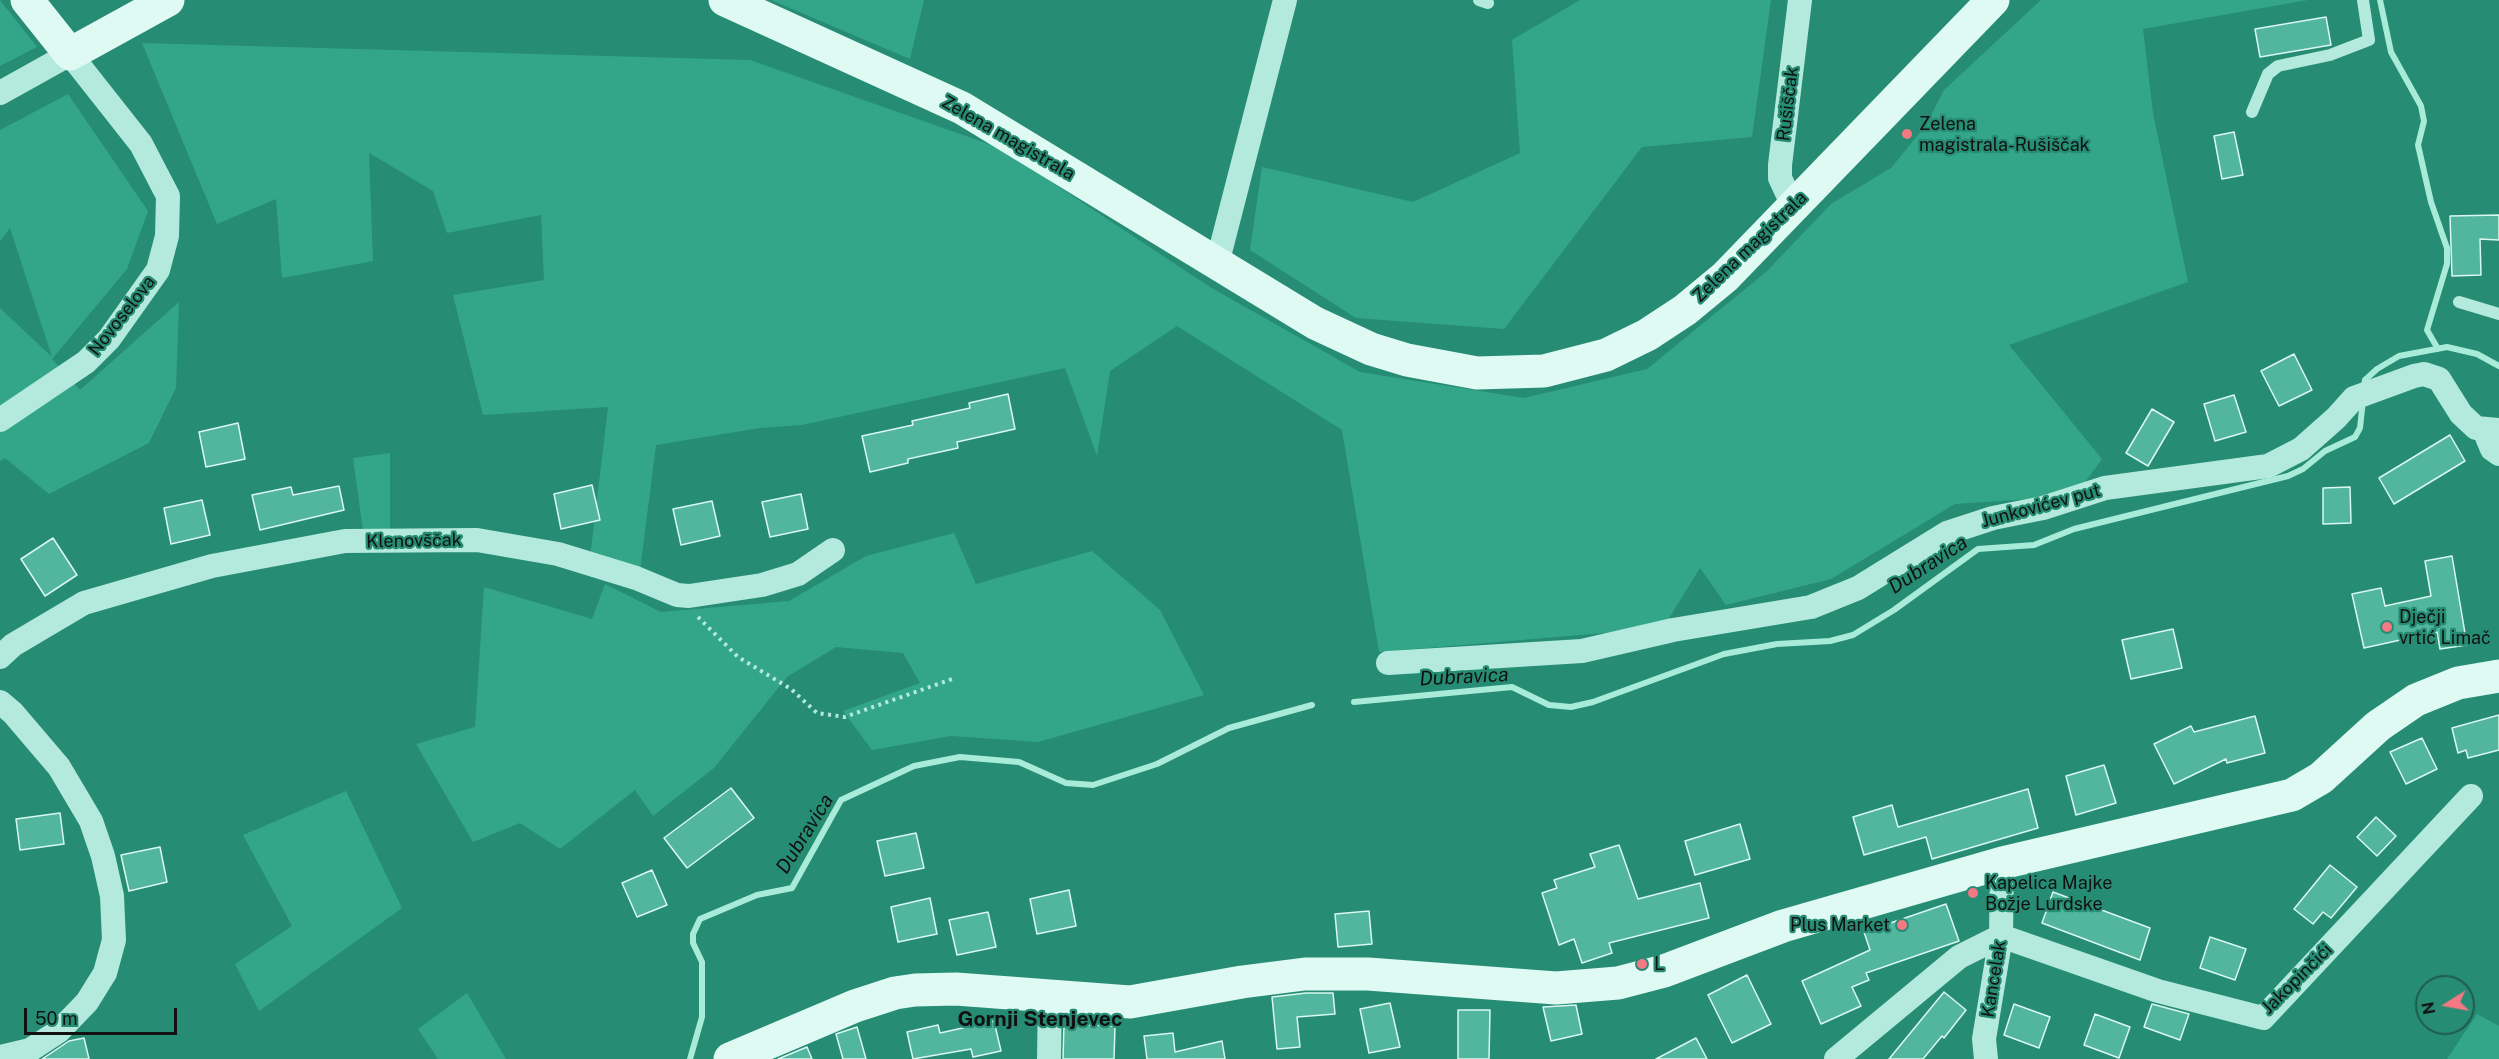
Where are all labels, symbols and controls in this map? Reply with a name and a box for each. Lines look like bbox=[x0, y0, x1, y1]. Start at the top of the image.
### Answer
street label: Rušiščak bbox=[1773, 66, 1803, 142]
street label: Zelena magistrala bbox=[938, 91, 1078, 185]
place label: Zelena magistrala-Rušiščak bbox=[1919, 113, 2090, 156]
marker: Zelena magistrala-Rušiščak bbox=[1900, 127, 1914, 141]
street label: Zelena magistrala bbox=[1688, 187, 1812, 307]
street label: Novoselova bbox=[84, 272, 160, 360]
street label: Junkovićev put bbox=[1979, 480, 2103, 532]
street label: Klenovščak bbox=[366, 529, 462, 553]
water label: Dubravica bbox=[1884, 531, 1972, 599]
place label: Dječji vrtić Limač bbox=[2399, 606, 2491, 648]
marker: Dječji vrtić Limač bbox=[2380, 620, 2394, 634]
water label: Dubravica bbox=[1419, 663, 1509, 691]
water label: Dubravica bbox=[771, 790, 839, 878]
place label: Kapelica Majke Božje Lurdske bbox=[1985, 872, 2112, 914]
marker: Kapelica Majke Božje Lurdske bbox=[1966, 886, 1980, 900]
place label: Plus Market bbox=[1790, 914, 1890, 936]
marker: Plus Market bbox=[1895, 918, 1909, 932]
street label: Kancelak bbox=[1977, 939, 2011, 1019]
street label: Jakopinčići bbox=[2257, 939, 2337, 1019]
place label: L bbox=[1654, 953, 1664, 975]
marker: L bbox=[1635, 957, 1649, 971]
north arrow bbox=[2415, 975, 2475, 1035]
scale bar bbox=[27, 996, 180, 1034]
text: N bbox=[2418, 1000, 2439, 1016]
district label: Gornji Stenjevec bbox=[958, 1007, 1122, 1033]
text: 50 m bbox=[35, 1008, 78, 1029]

